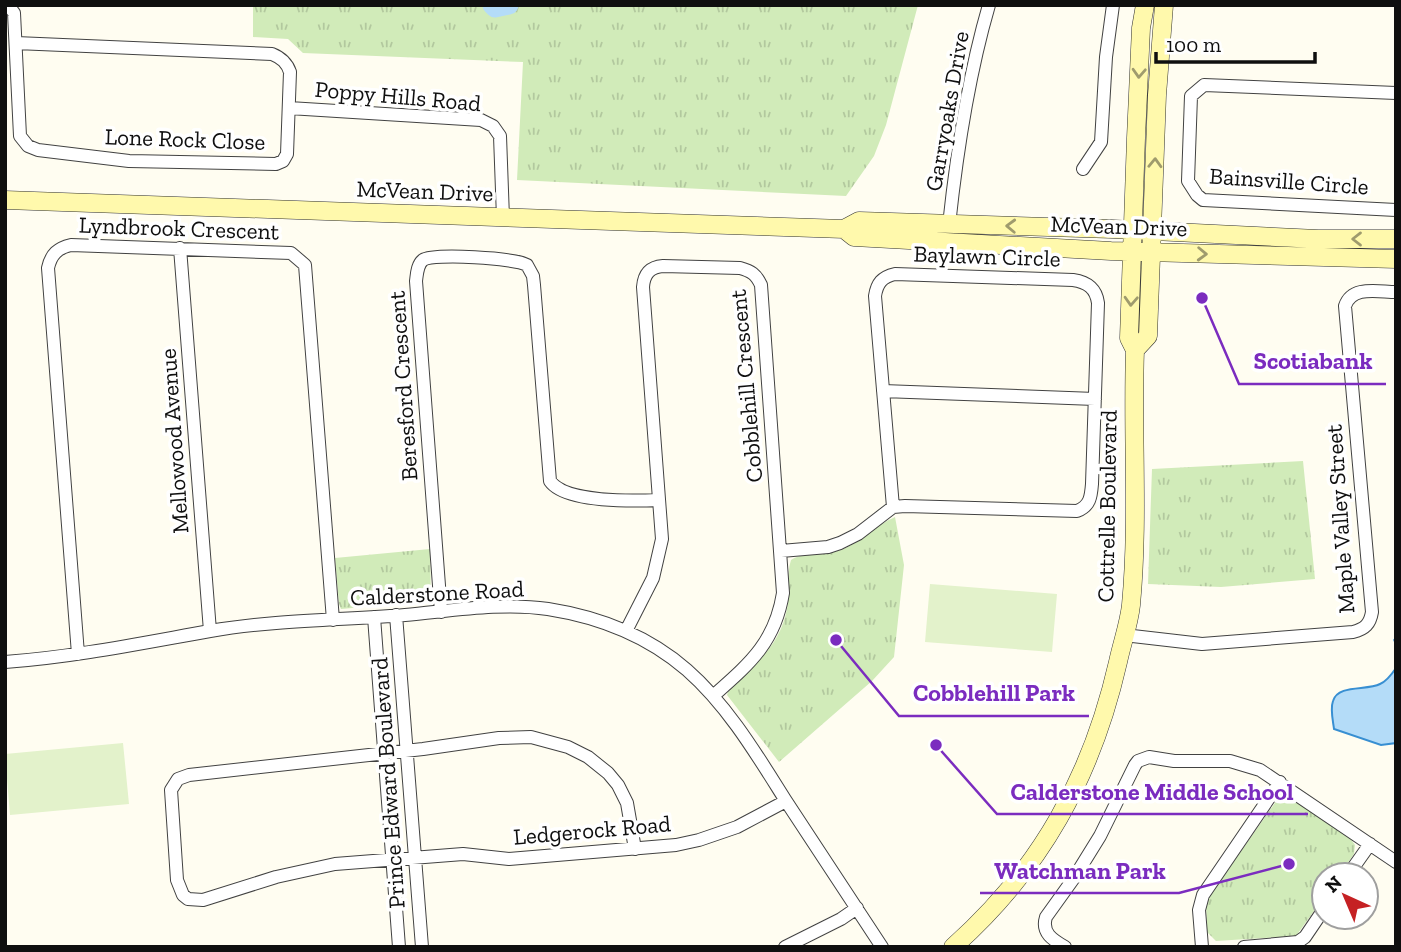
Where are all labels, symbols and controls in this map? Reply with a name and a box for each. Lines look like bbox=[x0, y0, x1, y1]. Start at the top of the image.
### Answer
scale bar bbox=[1156, 21, 1315, 65]
street label: Garryoaks Drive bbox=[919, 29, 975, 193]
text: 100 m bbox=[1166, 32, 1221, 57]
one-way arrow bbox=[1131, 68, 1146, 79]
street label: Poppy Hills Road bbox=[314, 75, 483, 117]
street label: Lone Rock Close bbox=[104, 122, 266, 156]
one-way arrow bbox=[1147, 157, 1163, 168]
street label: Bainsville Circle bbox=[1208, 161, 1370, 201]
street label: McVean Drive bbox=[356, 175, 494, 207]
street label: McVean Drive bbox=[1050, 210, 1188, 242]
street label: Lyndbrook Crescent bbox=[78, 211, 280, 246]
one-way arrow bbox=[1006, 219, 1017, 234]
one-way arrow bbox=[1351, 231, 1361, 247]
street label: Baylawn Circle bbox=[913, 239, 1061, 273]
one-way arrow bbox=[1197, 246, 1207, 262]
street label: Cobblehill Crescent bbox=[724, 288, 768, 484]
street label: Beresford Crescent bbox=[382, 290, 424, 482]
one-way arrow bbox=[1124, 295, 1139, 306]
callout: Scotiabank bbox=[1239, 339, 1386, 384]
text: Scotiabank bbox=[1254, 346, 1372, 375]
street label: Mellowood Avenue bbox=[154, 348, 194, 534]
street label: Cottrelle Boulevard bbox=[1091, 409, 1123, 603]
street label: Maple Valley Street bbox=[1319, 423, 1361, 614]
street label: Calderstone Road bbox=[349, 574, 525, 612]
street label: Prince Edward Boulevard bbox=[365, 656, 411, 909]
callout: Cobblehill Park bbox=[899, 671, 1089, 716]
text: Cobblehill Park bbox=[913, 678, 1075, 707]
callout: Calderstone Middle School bbox=[997, 769, 1308, 814]
text: Calderstone Middle School bbox=[1010, 777, 1294, 806]
street label: Ledgerock Road bbox=[512, 809, 672, 851]
callout: Watchman Park bbox=[980, 848, 1179, 893]
text: Watchman Park bbox=[994, 856, 1166, 885]
north arrow bbox=[1310, 861, 1380, 931]
text: N bbox=[1320, 871, 1347, 897]

